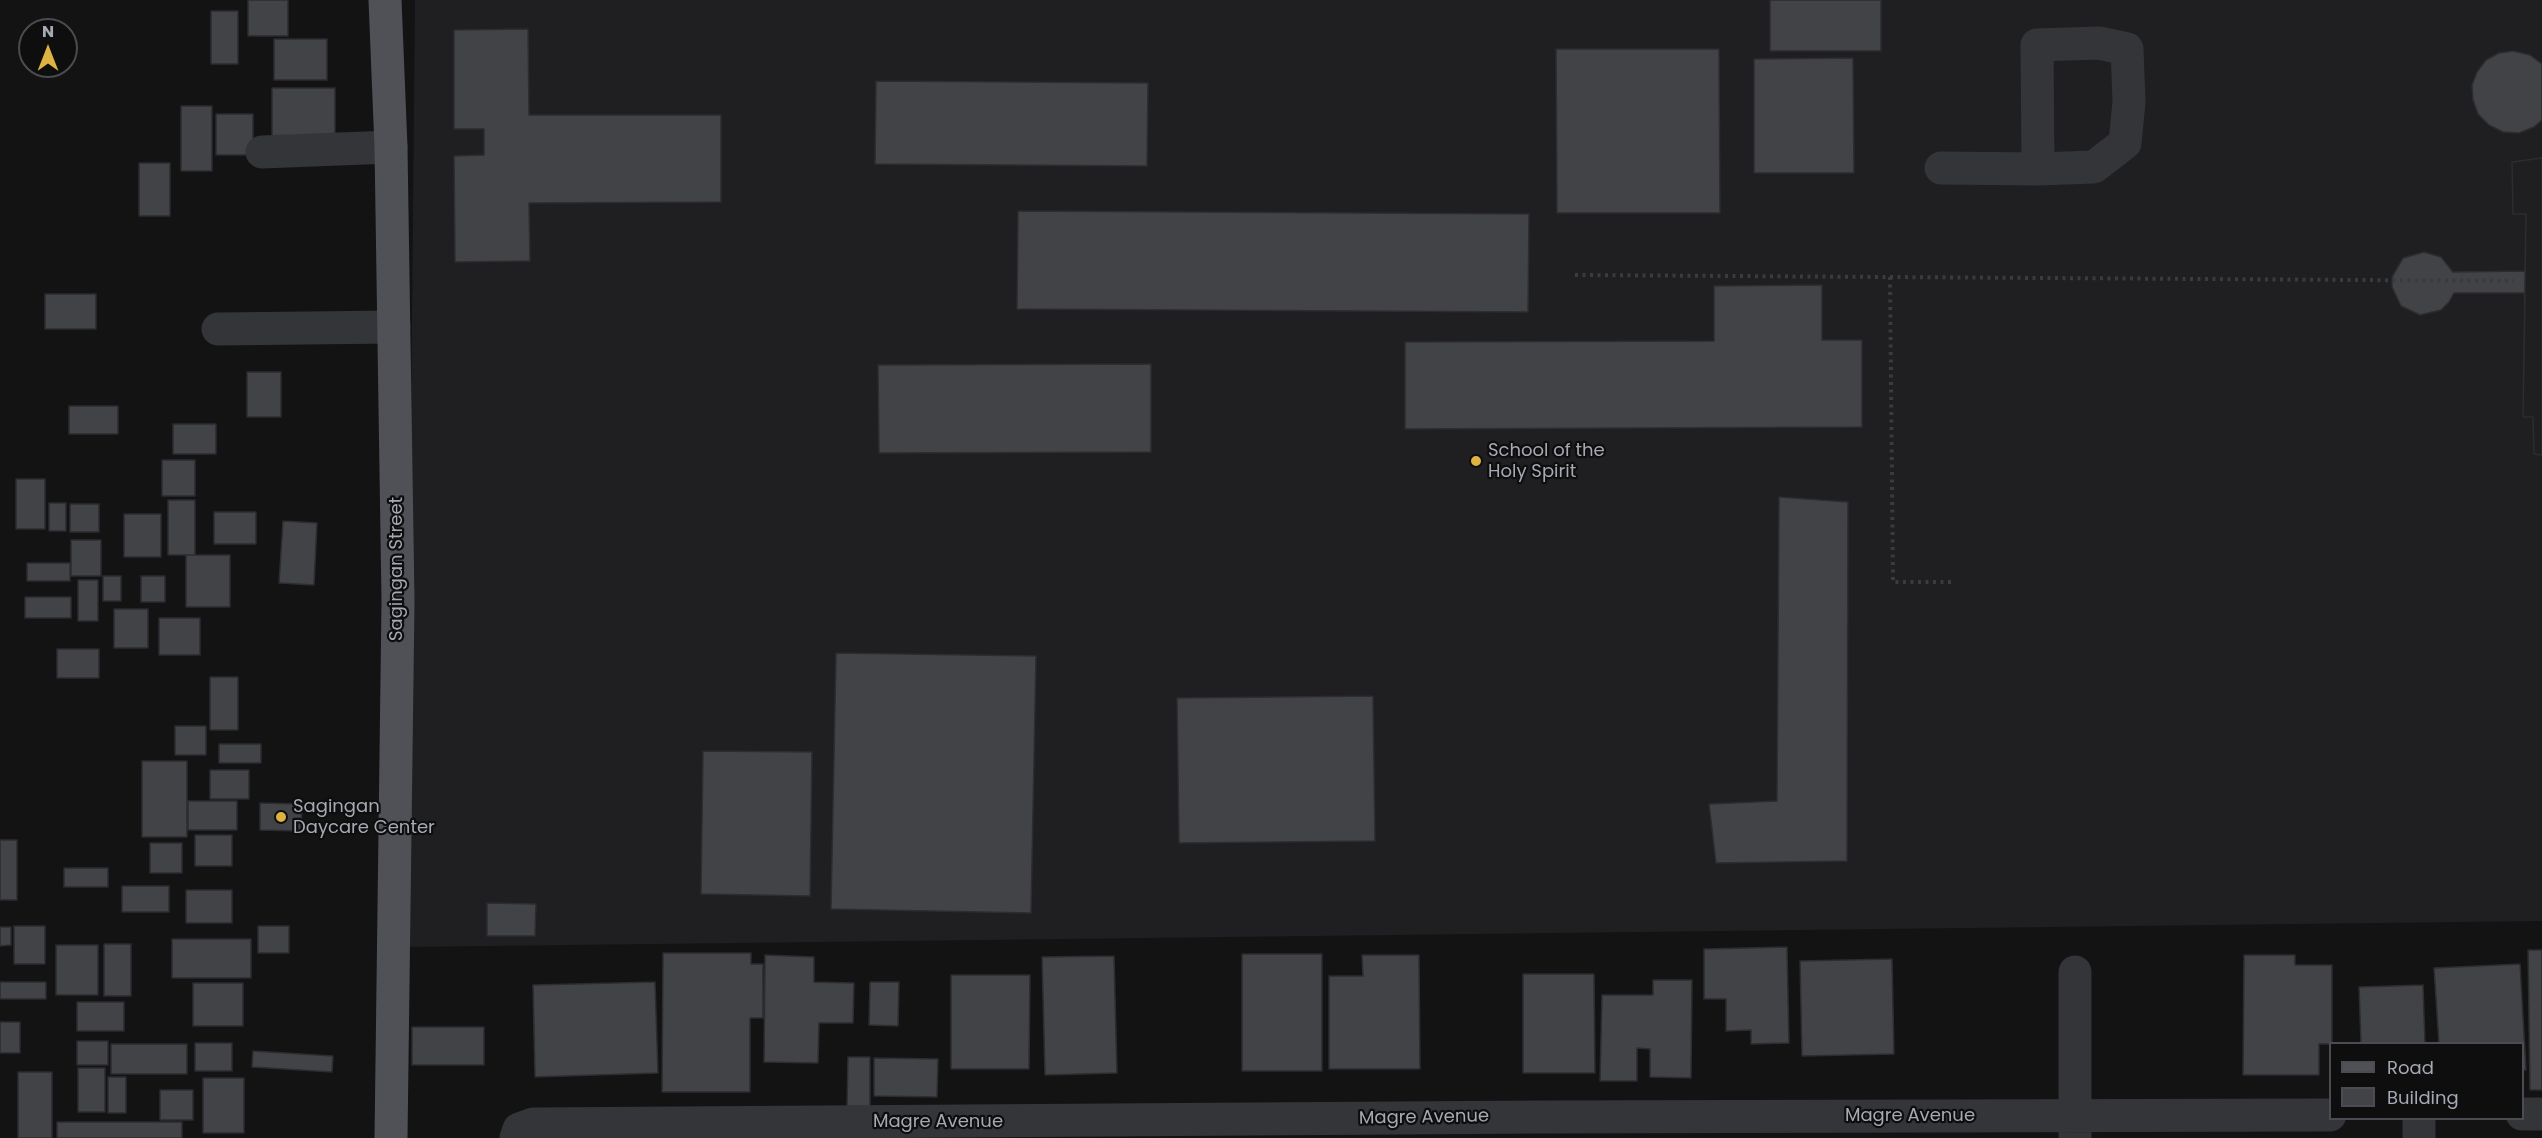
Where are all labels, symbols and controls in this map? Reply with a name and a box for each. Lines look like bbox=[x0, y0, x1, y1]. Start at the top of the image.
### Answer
north arrow bbox=[18, 18, 78, 78]
text: N bbox=[42, 20, 54, 43]
place label: School of the Holy Spirit bbox=[1488, 440, 1605, 482]
marker: School of the Holy Spirit bbox=[1469, 454, 1483, 468]
street label: Sagingan Street bbox=[386, 497, 408, 641]
place label: Sagingan Daycare Center bbox=[293, 796, 435, 838]
marker: Sagingan Daycare Center bbox=[274, 810, 288, 824]
legend bbox=[2329, 1042, 2524, 1120]
text: Road bbox=[2387, 1055, 2434, 1080]
text: Building bbox=[2387, 1085, 2459, 1110]
street label: Magre Avenue bbox=[1845, 1105, 1975, 1127]
street label: Magre Avenue bbox=[1359, 1106, 1489, 1130]
street label: Magre Avenue bbox=[873, 1111, 1003, 1133]

